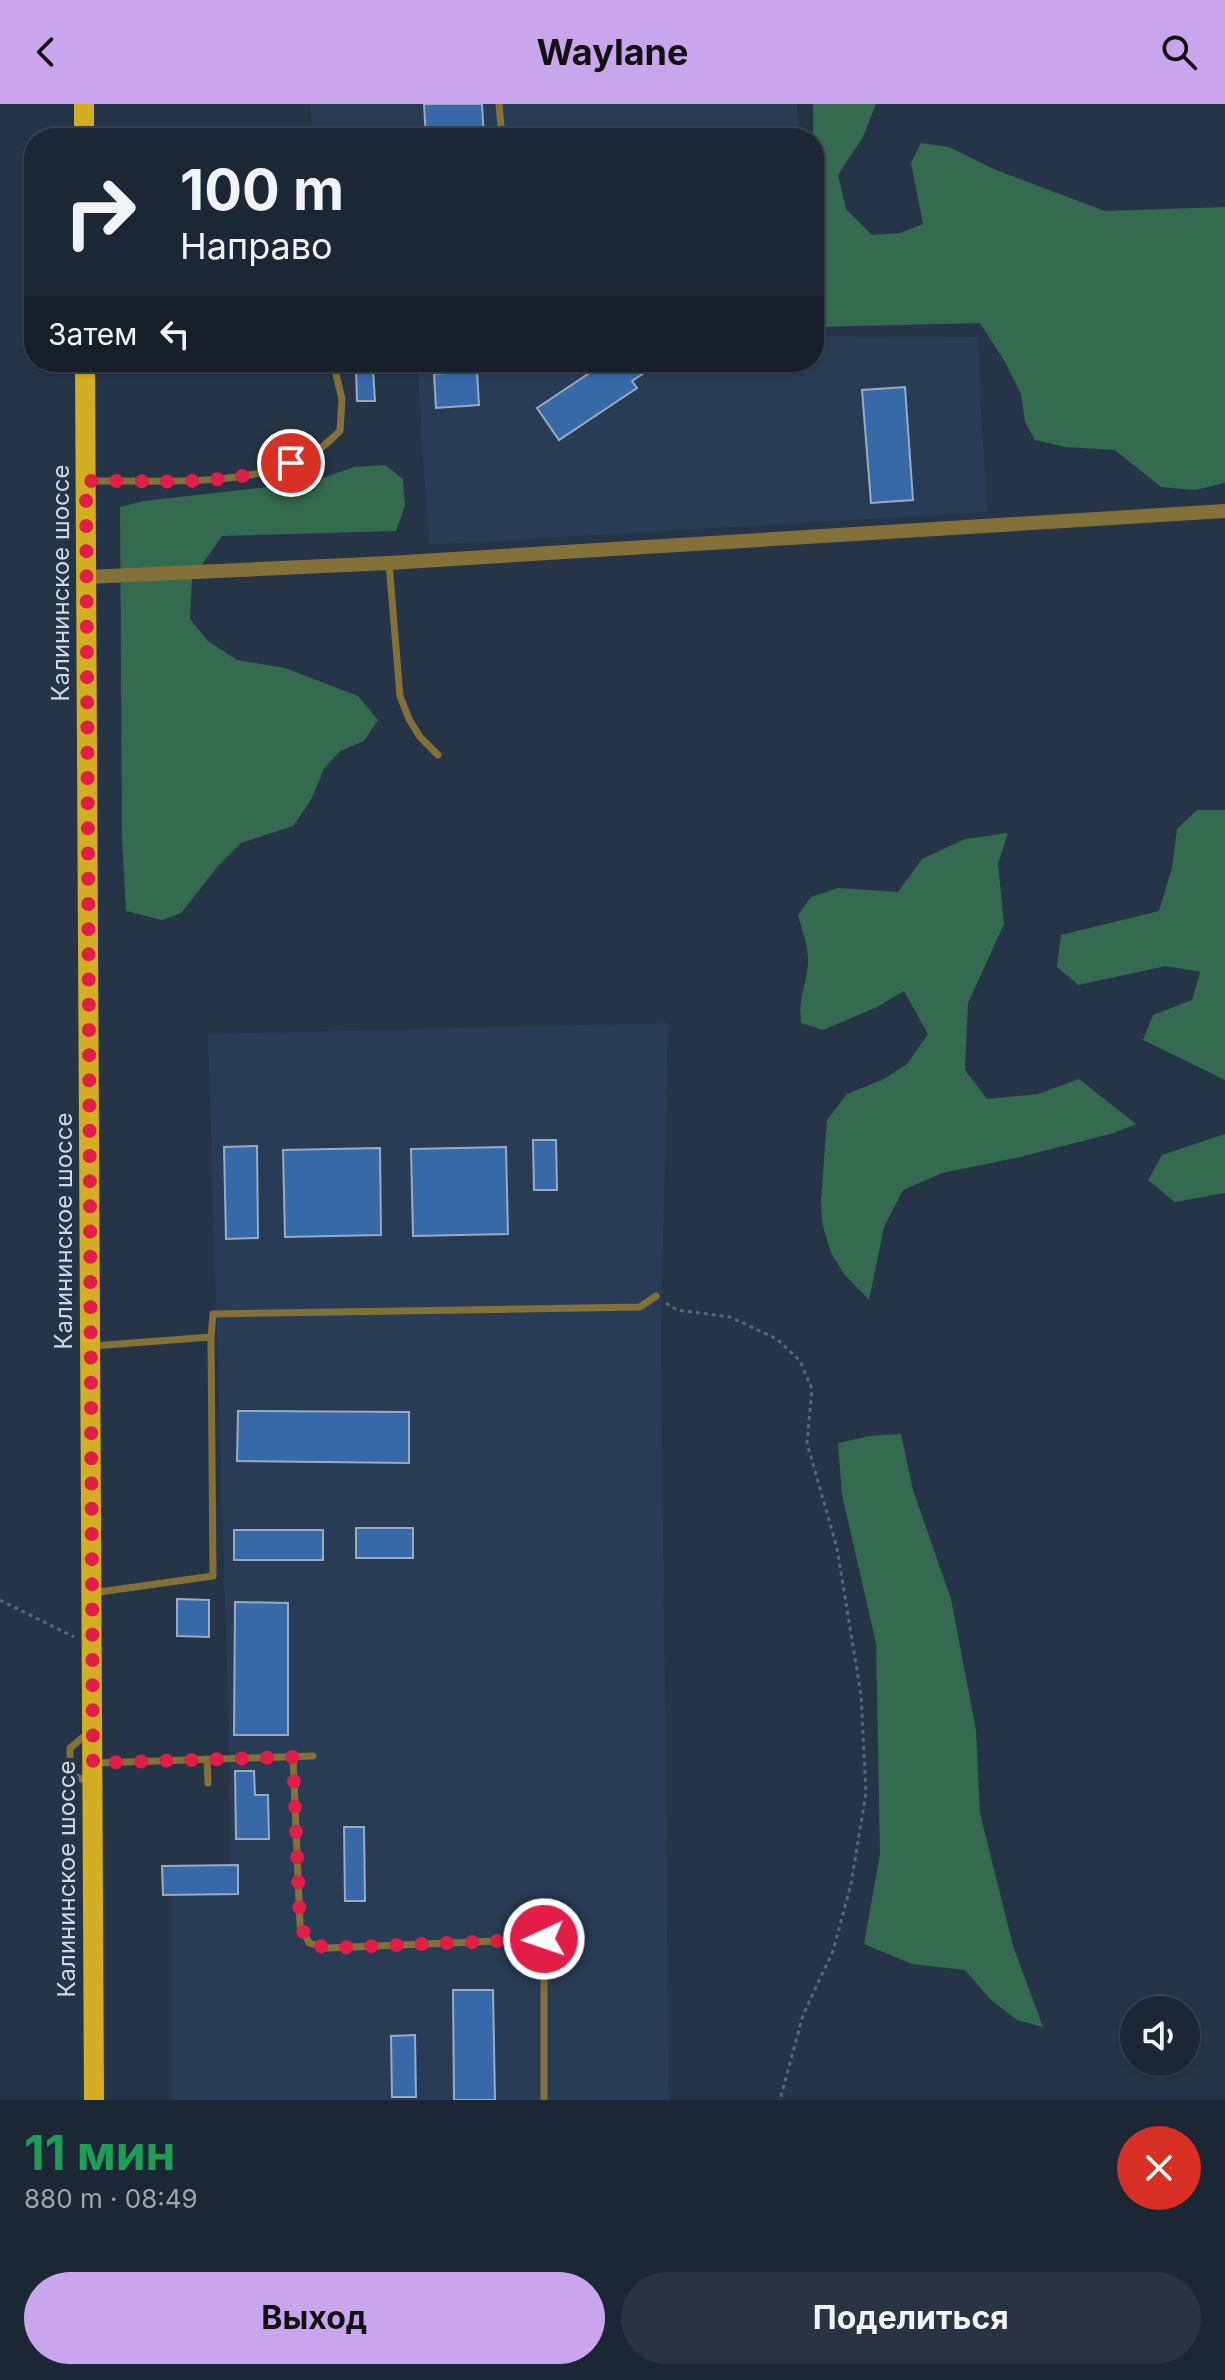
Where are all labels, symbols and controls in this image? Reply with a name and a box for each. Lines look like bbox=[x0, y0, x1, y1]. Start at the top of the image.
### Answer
icon: back bbox=[24, 30, 68, 74]
text: Waylane bbox=[537, 30, 688, 74]
icon: search bbox=[1157, 30, 1201, 74]
text: 100 m bbox=[180, 156, 344, 224]
icon: right bbox=[48, 160, 152, 264]
text: Направо bbox=[180, 224, 333, 268]
icon: left bbox=[153, 312, 197, 356]
text: Затем bbox=[48, 316, 137, 352]
pin bbox=[257, 429, 325, 497]
icon: arrive bbox=[269, 441, 313, 485]
street label: Калининское шоссе bbox=[46, 464, 75, 702]
street label: Калининское шоссе bbox=[49, 1112, 78, 1350]
street label: Калининское шоссе bbox=[52, 1760, 81, 1998]
position arrow bbox=[502, 1897, 586, 1981]
map controls bbox=[1120, 1996, 1200, 2076]
button: sound bbox=[1120, 1996, 1200, 2076]
text: 11 мин bbox=[24, 2123, 176, 2182]
button: close bbox=[1117, 2126, 1201, 2210]
text: 880 m · 08:49 bbox=[24, 2183, 198, 2214]
button: Выход bbox=[24, 2272, 605, 2364]
button: Поделиться bbox=[621, 2272, 1201, 2364]

